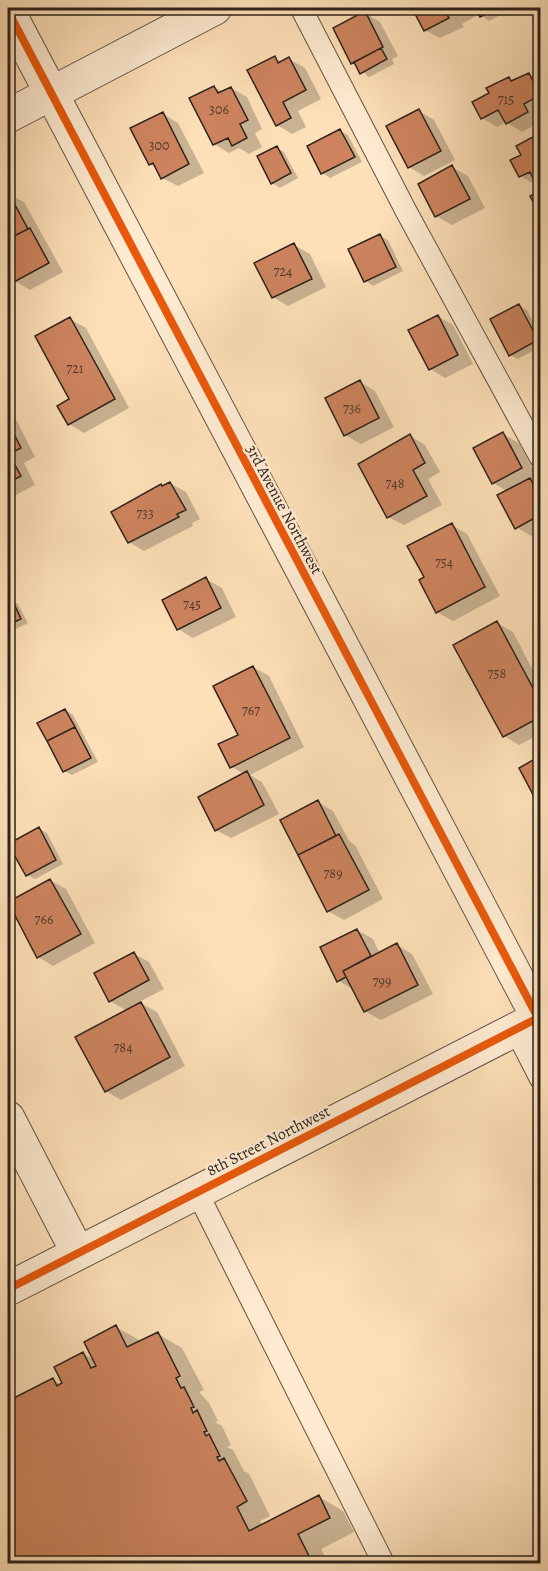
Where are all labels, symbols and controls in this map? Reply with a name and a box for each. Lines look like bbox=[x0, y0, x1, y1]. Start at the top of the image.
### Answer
house number: 715 bbox=[498, 90, 514, 109]
house number: 306 bbox=[209, 100, 229, 119]
house number: 300 bbox=[149, 136, 169, 155]
house number: 724 bbox=[274, 262, 292, 281]
house number: 721 bbox=[66, 359, 84, 378]
house number: 736 bbox=[343, 399, 361, 418]
street label: 3rd Avenue Northwest bbox=[241, 441, 328, 578]
house number: 748 bbox=[385, 474, 405, 493]
house number: 733 bbox=[136, 504, 154, 523]
house number: 754 bbox=[435, 553, 453, 572]
house number: 745 bbox=[183, 595, 201, 614]
house number: 758 bbox=[488, 664, 507, 683]
house number: 767 bbox=[242, 701, 260, 720]
house number: 789 bbox=[323, 864, 343, 883]
house number: 766 bbox=[35, 910, 53, 929]
house number: 799 bbox=[373, 972, 391, 991]
house number: 784 bbox=[113, 1038, 133, 1057]
street label: 8th Street Northwest bbox=[203, 1100, 334, 1182]

